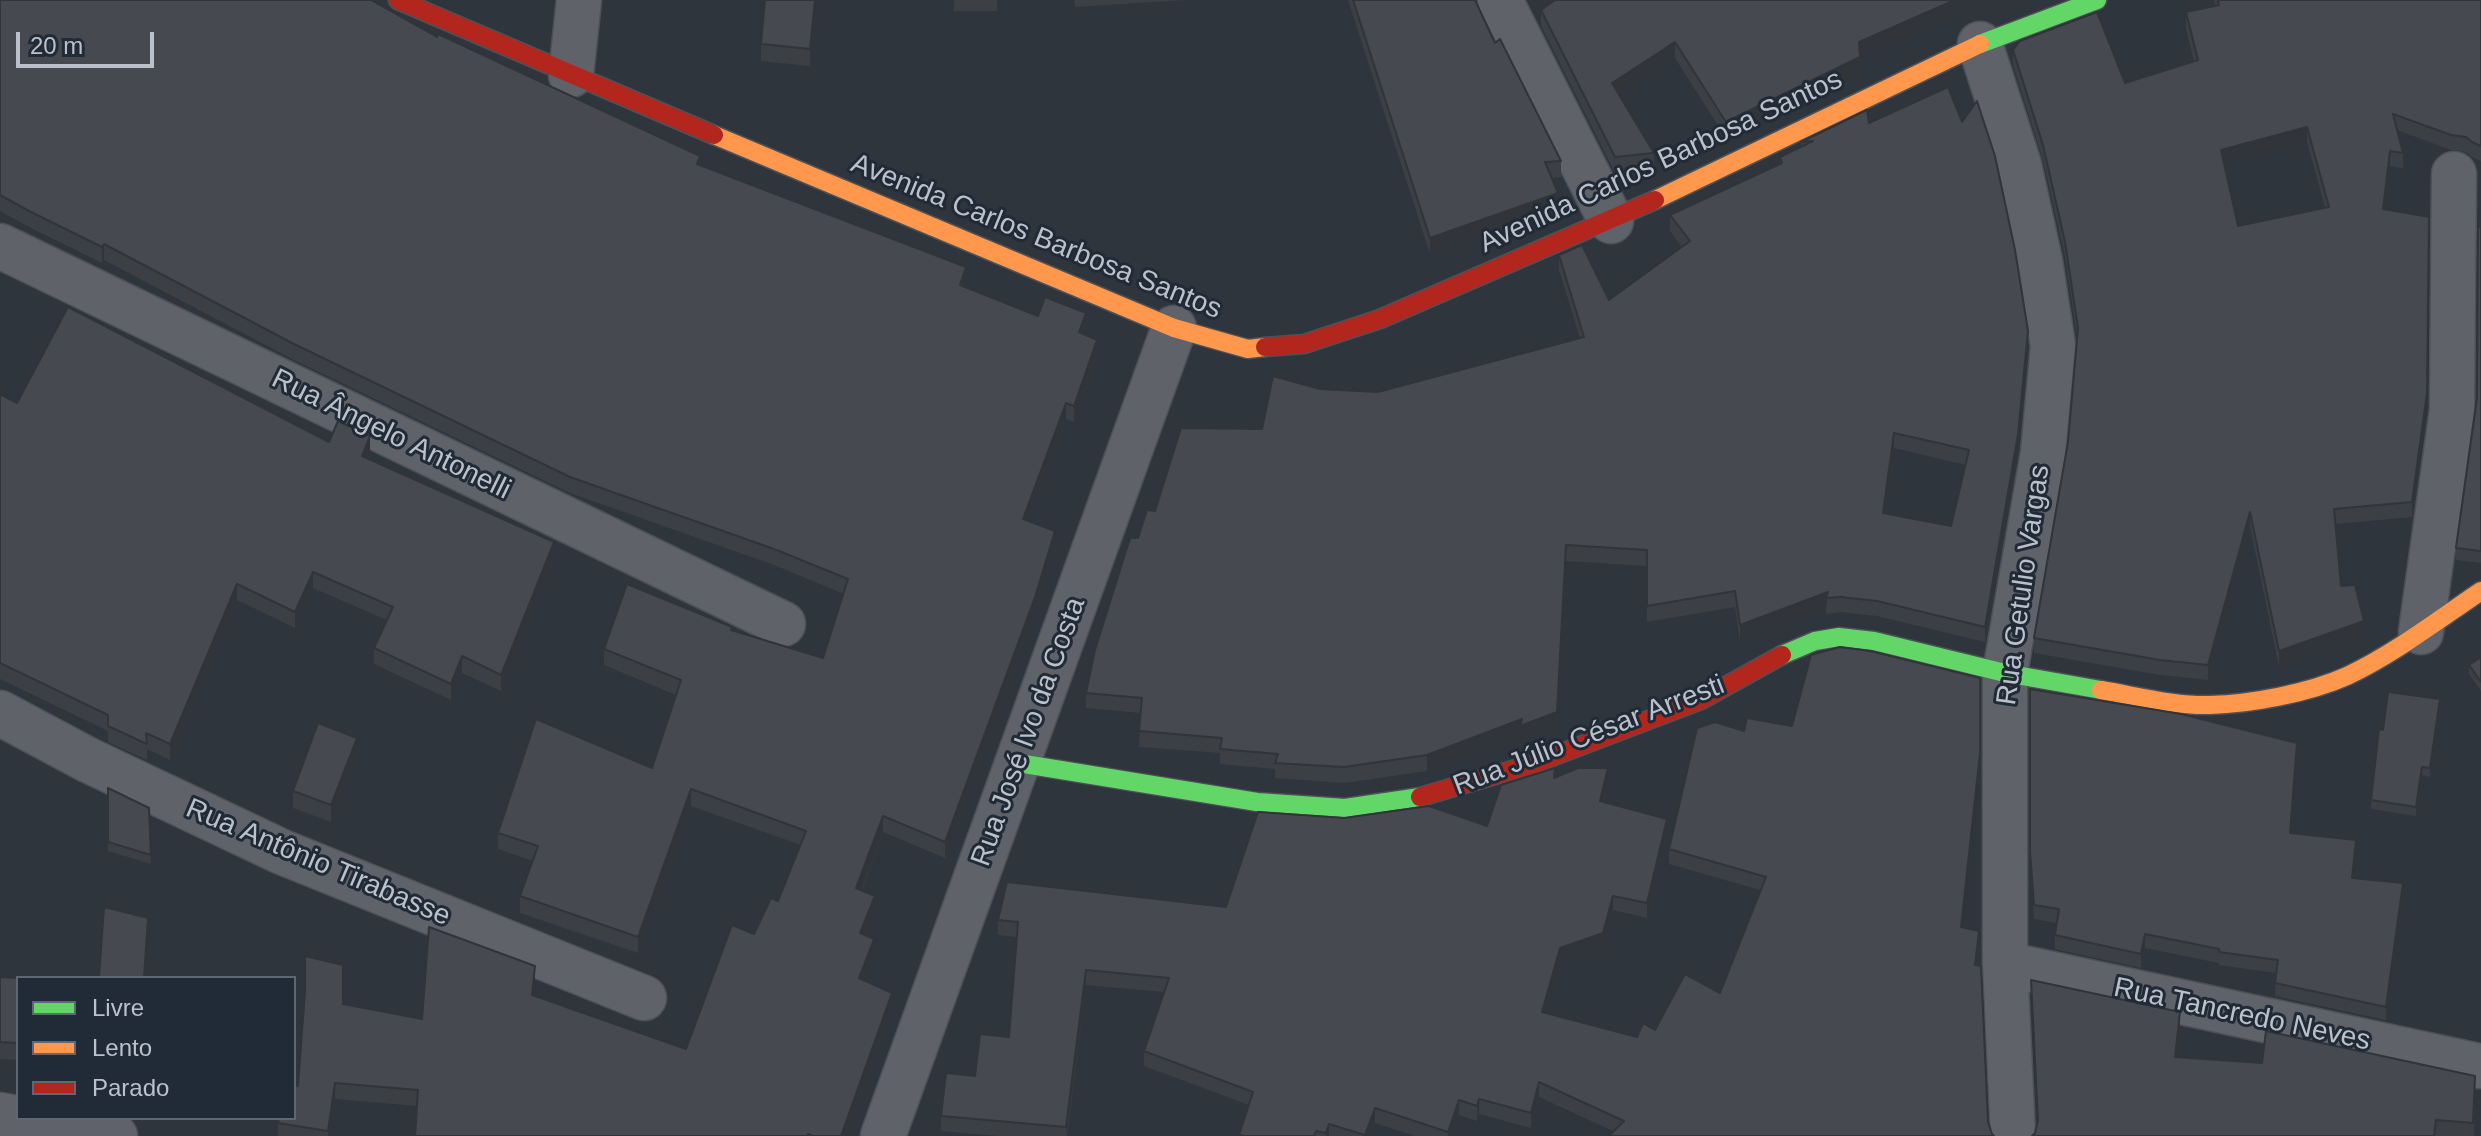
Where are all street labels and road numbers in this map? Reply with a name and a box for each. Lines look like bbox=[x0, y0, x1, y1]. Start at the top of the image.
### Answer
street label: Avenida Carlos Barbosa Santos bbox=[1474, 63, 1848, 261]
street label: Avenida Carlos Barbosa Santos bbox=[846, 147, 1226, 327]
street label: Rua Ângelo Antonelli bbox=[266, 363, 516, 507]
street label: Rua Getulio Vargas bbox=[1991, 463, 2057, 707]
street label: Rua José Ivo da Costa bbox=[965, 593, 1093, 871]
street label: Rua Júlio César Arresti bbox=[1449, 669, 1729, 803]
street label: Rua Antônio Tirabasse bbox=[181, 792, 455, 934]
street label: Rua Tancredo Neves bbox=[2111, 971, 2373, 1059]

